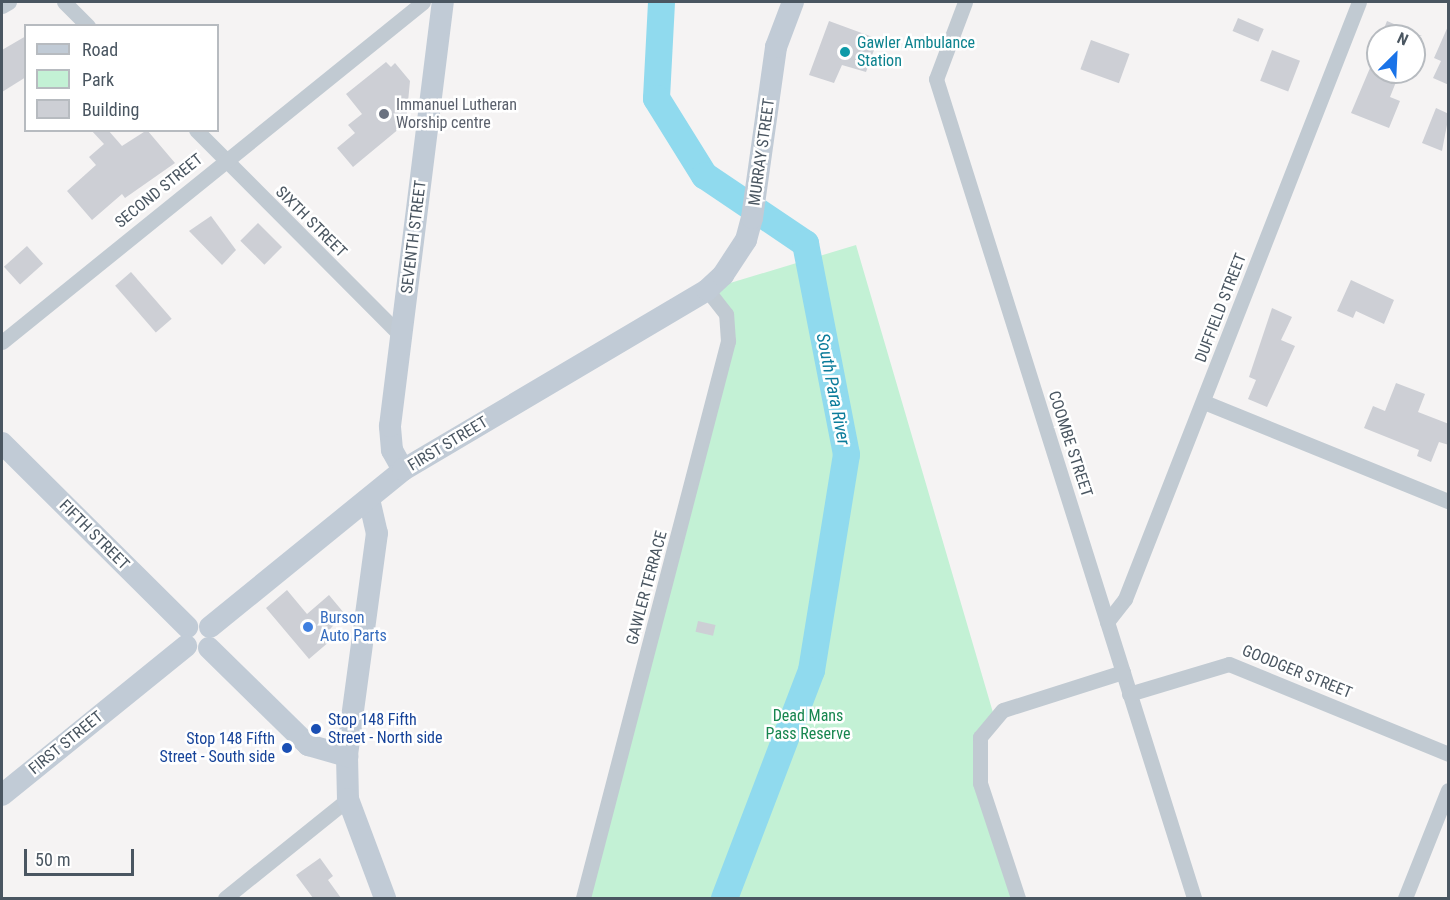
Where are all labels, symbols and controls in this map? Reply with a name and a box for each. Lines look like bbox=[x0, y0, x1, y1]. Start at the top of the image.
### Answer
legend bbox=[24, 24, 219, 132]
north arrow bbox=[1366, 24, 1426, 84]
text: N bbox=[1394, 28, 1411, 50]
place label: Gawler Ambulance Station bbox=[857, 33, 975, 71]
text: Road bbox=[82, 39, 118, 60]
marker: Gawler Ambulance Station bbox=[838, 45, 852, 59]
text: Park bbox=[82, 69, 114, 90]
place label: Immanuel Lutheran Worship centre bbox=[396, 95, 517, 133]
street label: MURRAY STREET bbox=[745, 97, 779, 207]
text: Building bbox=[82, 99, 139, 120]
marker: Immanuel Lutheran Worship centre bbox=[377, 107, 391, 121]
street label: SECOND STREET bbox=[111, 150, 207, 232]
street label: SEVENTH STREET bbox=[398, 179, 430, 295]
street label: SIXTH STREET bbox=[271, 182, 351, 262]
street label: DUFFIELD STREET bbox=[1191, 251, 1251, 365]
water label: South Para River bbox=[812, 331, 854, 447]
street label: COOMBE STREET bbox=[1044, 389, 1096, 499]
street label: FIRST STREET bbox=[404, 413, 492, 475]
street label: FIFTH STREET bbox=[55, 496, 133, 574]
street label: GAWLER TERRACE bbox=[623, 529, 671, 647]
place label: Burson Auto Parts bbox=[320, 608, 387, 646]
marker: Burson Auto Parts bbox=[301, 620, 315, 634]
street label: GOODGER STREET bbox=[1239, 641, 1355, 703]
park label: Dead Mans Pass Reserve bbox=[766, 706, 850, 744]
street label: FIRST STREET bbox=[25, 707, 107, 779]
place label: Stop 148 Fifth Street - North side bbox=[328, 710, 443, 748]
marker: Stop 148 Fifth Street - North side bbox=[309, 722, 323, 736]
place label: Stop 148 Fifth Street - South side bbox=[160, 729, 275, 767]
marker: Stop 148 Fifth Street - South side bbox=[280, 741, 294, 755]
scale bar bbox=[27, 837, 136, 875]
text: 50 m bbox=[35, 849, 70, 870]

